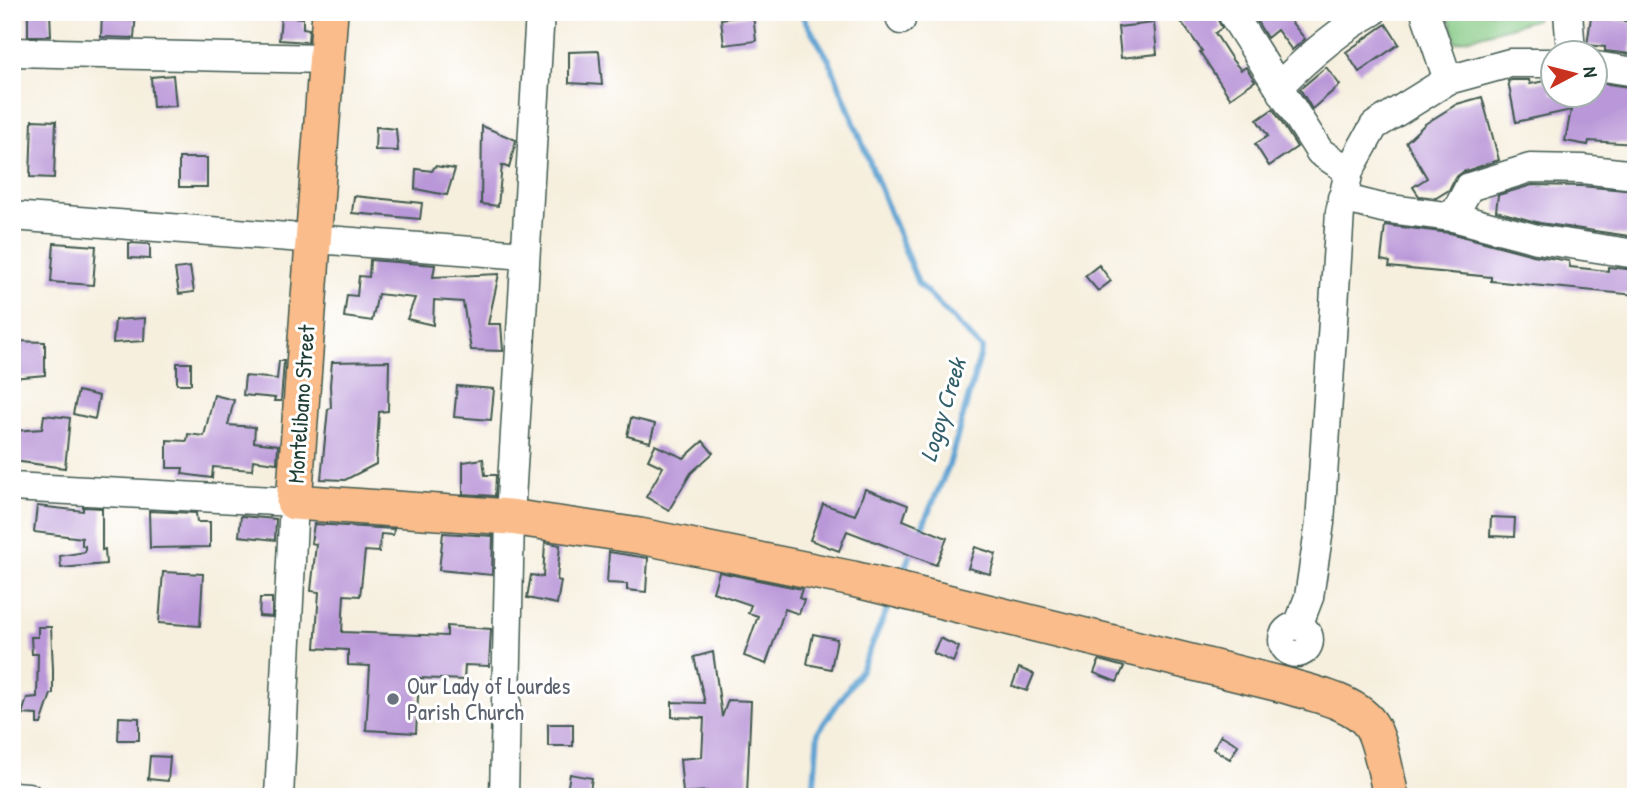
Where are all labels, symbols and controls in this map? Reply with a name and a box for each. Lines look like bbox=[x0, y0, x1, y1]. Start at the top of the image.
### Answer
north arrow bbox=[1540, 38, 1610, 108]
text: N bbox=[1577, 65, 1604, 79]
street label: Montelibano Street bbox=[280, 323, 322, 484]
water label: Logoy Creek bbox=[911, 352, 974, 465]
place label: Our Lady of Lourdes Parish Church bbox=[407, 670, 571, 727]
marker: Our Lady of Lourdes Parish Church bbox=[385, 691, 401, 707]

